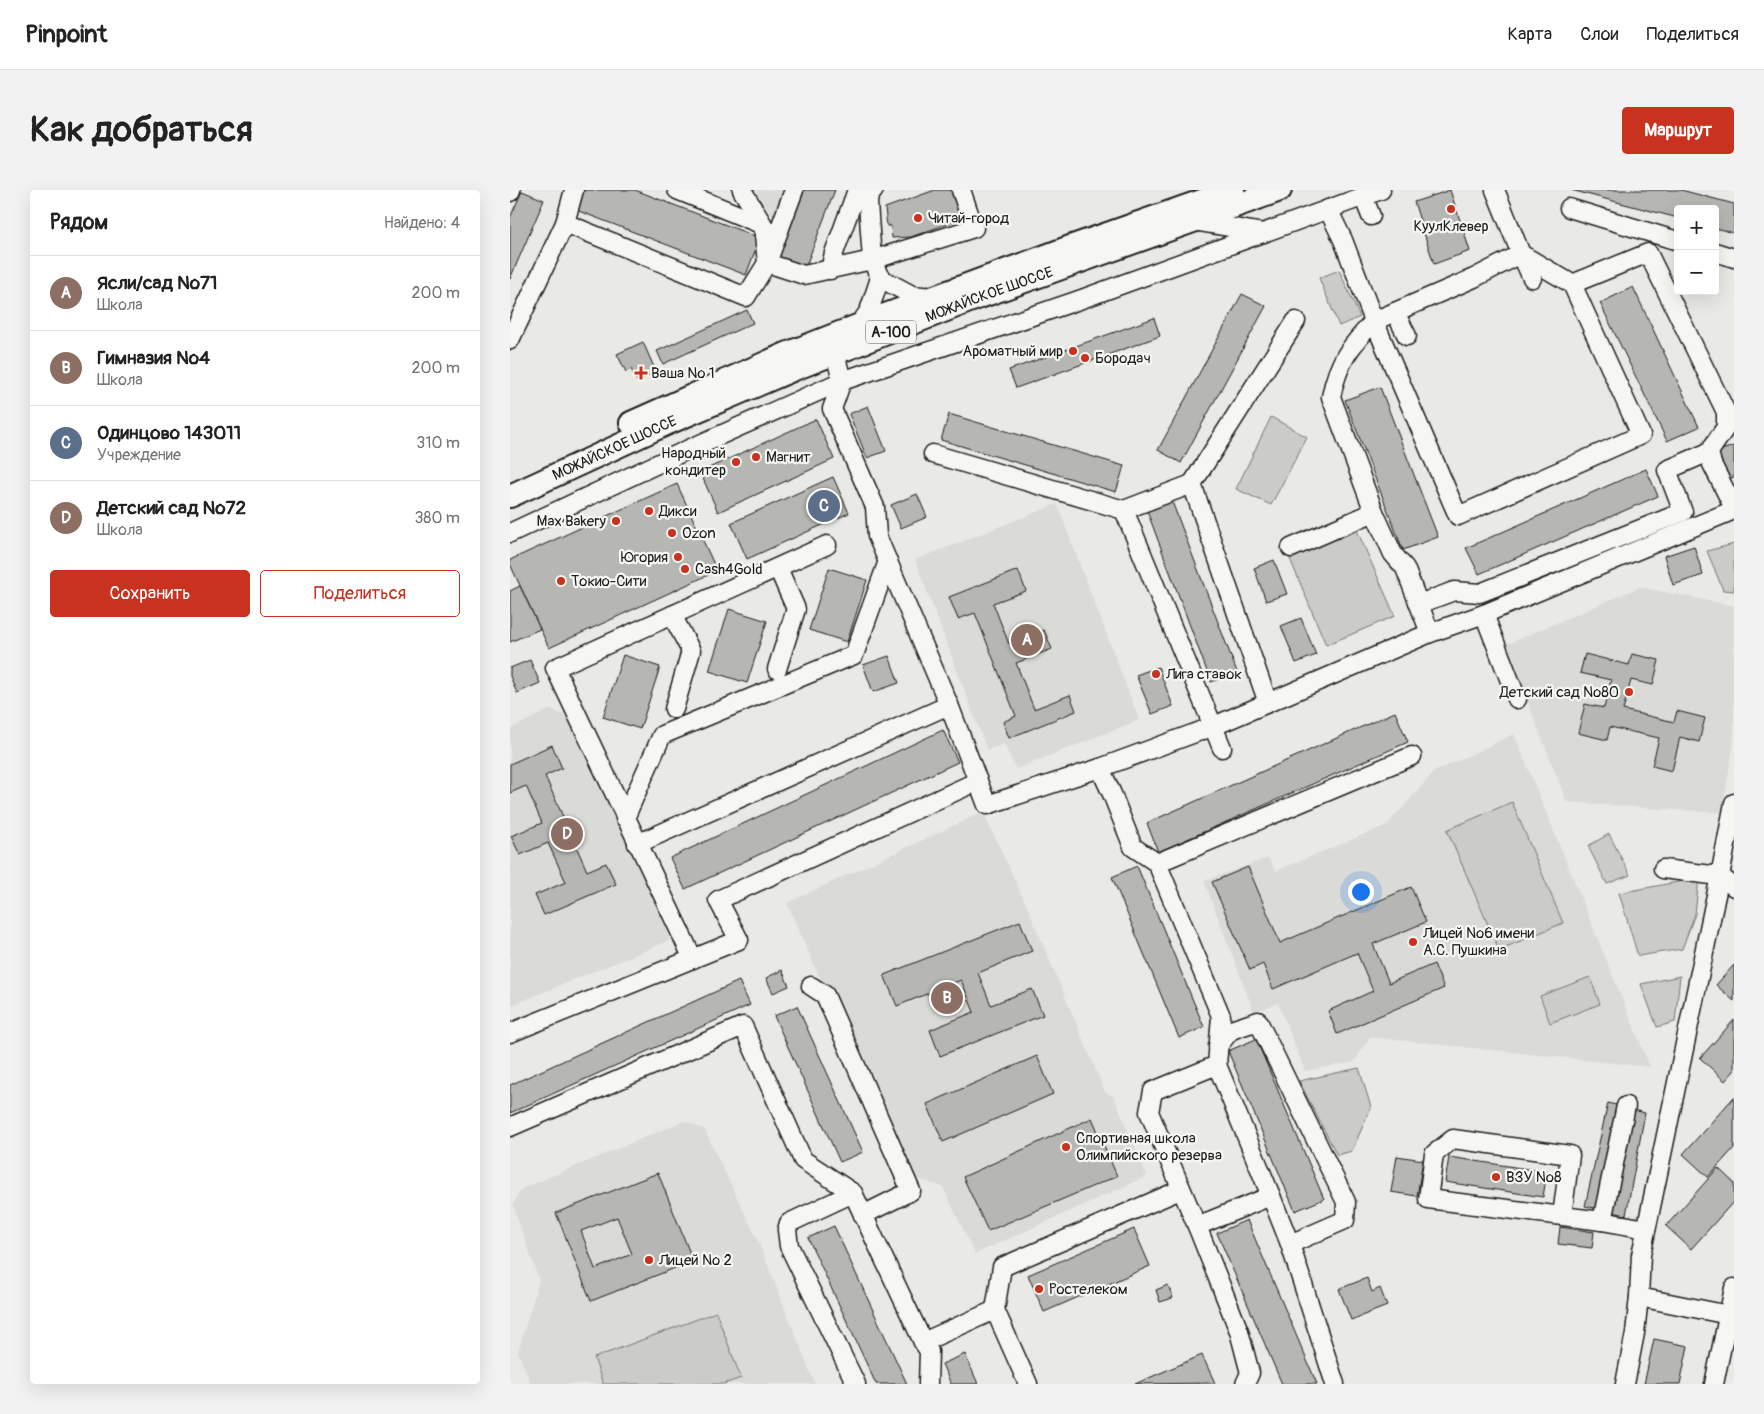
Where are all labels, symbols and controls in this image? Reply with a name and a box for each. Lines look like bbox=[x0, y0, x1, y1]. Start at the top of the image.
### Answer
text: Pinpoint bbox=[25, 20, 107, 49]
text: Карта bbox=[1508, 23, 1552, 46]
text: Слои bbox=[1580, 23, 1618, 46]
text: Поделиться bbox=[1646, 23, 1739, 46]
button: Маршрут bbox=[1622, 107, 1734, 154]
text: Как добраться bbox=[30, 108, 253, 152]
marker: КуулКлевер bbox=[1445, 203, 1457, 215]
map controls bbox=[1674, 205, 1719, 295]
button: + bbox=[1674, 205, 1719, 250]
text: Рядом bbox=[50, 209, 108, 236]
place label: Читай-город bbox=[928, 209, 1009, 228]
marker: Читай-город bbox=[912, 212, 924, 224]
text: Найдено: 4 bbox=[384, 213, 460, 233]
place label: КуулКлевер bbox=[1413, 217, 1489, 236]
button: − bbox=[1674, 250, 1719, 295]
street label: МОЖАЙСКОЕ ШОССЕ bbox=[923, 263, 1056, 327]
text: Ясли/сад №71 bbox=[97, 271, 217, 295]
text: A bbox=[61, 283, 71, 303]
text: 200 m bbox=[412, 283, 460, 303]
text: Школа bbox=[97, 295, 143, 315]
road number: А-100 bbox=[866, 320, 916, 344]
place label: Ароматный мир bbox=[963, 342, 1063, 361]
marker: Ароматный мир bbox=[1067, 345, 1079, 357]
text: Гимназия №4 bbox=[97, 346, 210, 370]
place label: Бородач bbox=[1095, 349, 1151, 368]
marker: Бородач bbox=[1079, 352, 1091, 364]
text: B bbox=[61, 358, 71, 378]
text: 200 m bbox=[412, 358, 460, 378]
place label: Ваша № 1 bbox=[651, 364, 715, 383]
marker: Ваша № 1 bbox=[635, 367, 647, 379]
text: Школа bbox=[97, 370, 143, 390]
street label: МОЖАЙСКОЕ ШОССЕ bbox=[549, 411, 680, 485]
text: Одинцово 143011 bbox=[97, 421, 241, 445]
text: C bbox=[61, 433, 71, 453]
text: 310 m bbox=[416, 433, 460, 453]
place label: Народный кондитер bbox=[661, 444, 726, 480]
text: Учреждение bbox=[97, 445, 181, 465]
place label: Магнит bbox=[766, 448, 811, 467]
marker: Магнит bbox=[750, 451, 762, 463]
marker: Народный кондитер bbox=[730, 456, 742, 468]
pin: C bbox=[808, 487, 840, 525]
text: Детский сад №72 bbox=[97, 496, 246, 520]
place label: Дикси bbox=[658, 502, 697, 521]
marker: Дикси bbox=[643, 505, 655, 517]
text: D bbox=[61, 508, 71, 528]
text: 380 m bbox=[414, 508, 460, 528]
place label: Max Bakery bbox=[537, 512, 607, 531]
marker: Max Bakery bbox=[610, 515, 622, 527]
text: Школа bbox=[97, 520, 143, 540]
place label: Ozon bbox=[682, 524, 716, 543]
marker: Ozon bbox=[666, 527, 678, 539]
place label: Югория bbox=[621, 548, 668, 567]
marker: Югория bbox=[672, 551, 684, 563]
place label: Cash4Gold bbox=[695, 560, 763, 579]
marker: Cash4Gold bbox=[679, 563, 691, 575]
button: Сохранить bbox=[50, 570, 250, 617]
button: Поделиться bbox=[260, 570, 460, 617]
place label: Токио-Сити bbox=[571, 572, 647, 591]
marker: Токио-Сити bbox=[555, 575, 567, 587]
pin: A bbox=[1011, 621, 1043, 659]
place label: Лига ставок bbox=[1165, 665, 1242, 684]
marker: Лига ставок bbox=[1150, 668, 1162, 680]
place label: Детский сад №80 bbox=[1499, 683, 1619, 702]
marker: Детский сад №80 bbox=[1623, 686, 1635, 698]
pin: D bbox=[551, 815, 583, 853]
your location bbox=[1348, 879, 1374, 905]
place label: Лицей №6 имени А.С. Пушкина bbox=[1422, 924, 1535, 960]
marker: Лицей №6 имени А.С. Пушкина bbox=[1407, 936, 1419, 948]
pin: B bbox=[931, 979, 963, 1017]
place label: Спортивная школа Олимпийского резерва bbox=[1076, 1129, 1222, 1165]
marker: Спортивная школа Олимпийского резерва bbox=[1060, 1141, 1072, 1153]
place label: ВЗУ №8 bbox=[1506, 1168, 1562, 1187]
marker: ВЗУ №8 bbox=[1490, 1171, 1502, 1183]
place label: Лицей № 2 bbox=[658, 1251, 732, 1270]
marker: Лицей № 2 bbox=[643, 1254, 655, 1266]
place label: Ростелеком bbox=[1049, 1280, 1128, 1299]
marker: Ростелеком bbox=[1033, 1283, 1045, 1295]

